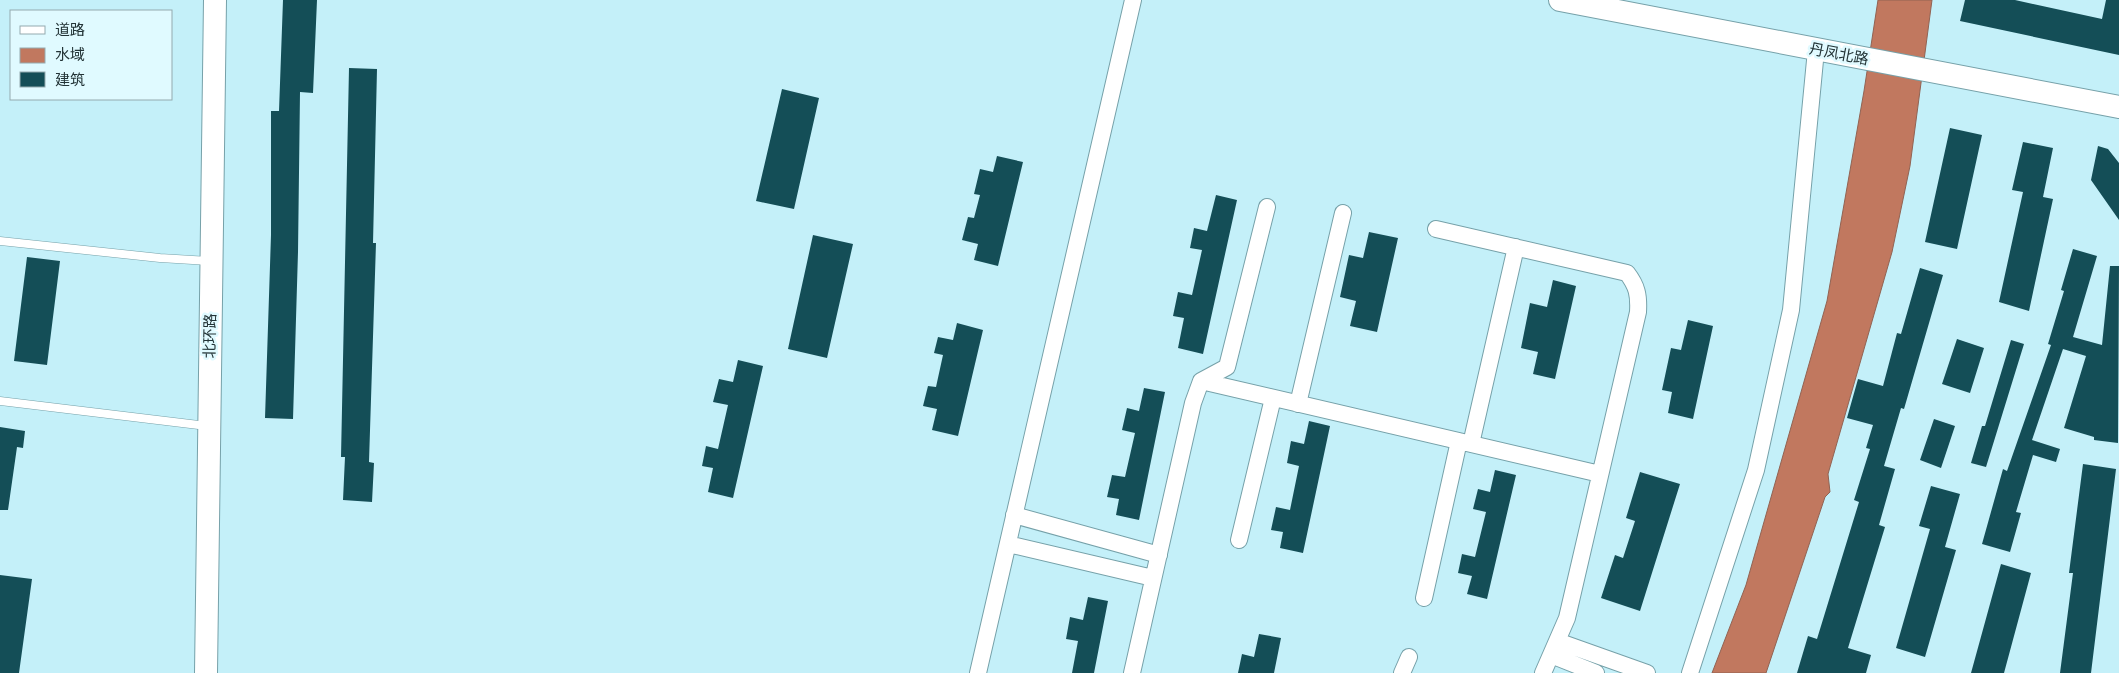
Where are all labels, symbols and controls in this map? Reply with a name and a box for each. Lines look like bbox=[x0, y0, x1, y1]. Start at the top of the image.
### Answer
legend bbox=[10, 10, 172, 100]
text: 道路 bbox=[55, 19, 85, 40]
street label: 丹凤北路 bbox=[1808, 37, 1871, 70]
text: 水域 bbox=[55, 44, 85, 65]
text: 建筑 bbox=[55, 69, 85, 90]
street label: 北环路 bbox=[199, 313, 220, 359]

